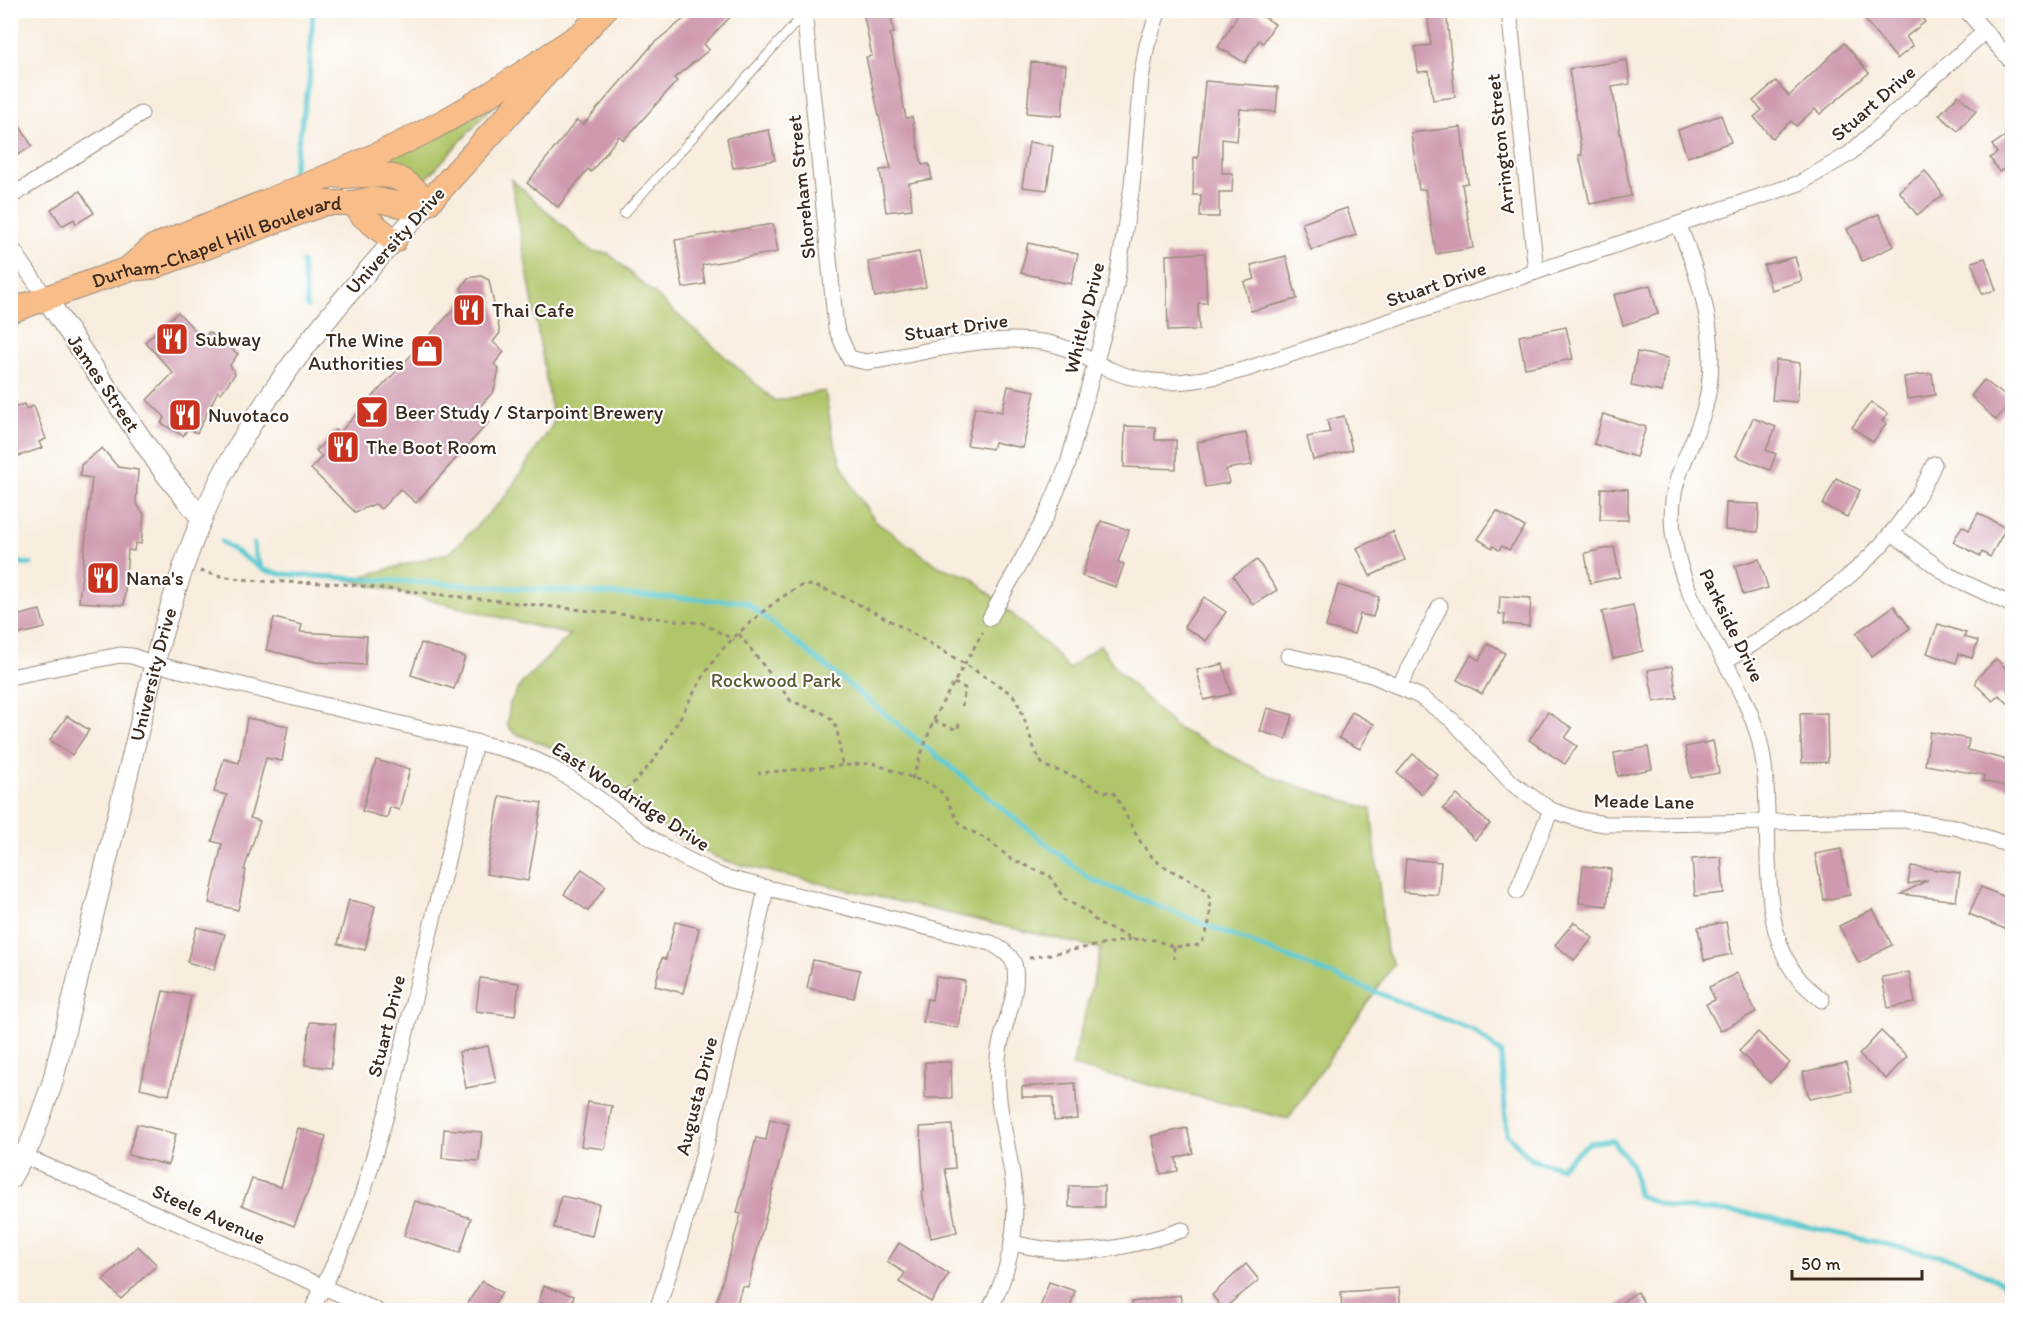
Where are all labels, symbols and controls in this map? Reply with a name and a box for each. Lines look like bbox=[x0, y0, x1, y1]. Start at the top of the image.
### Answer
street label: Stuart Drive bbox=[1826, 60, 1920, 146]
street label: Arrington Street bbox=[1481, 72, 1519, 216]
street label: Shoreham Street bbox=[781, 114, 821, 260]
street label: University Drive bbox=[340, 181, 450, 299]
street label: Durham-Chapel Hill Boulevard bbox=[89, 191, 342, 293]
street label: Stuart Drive bbox=[1383, 256, 1489, 312]
street label: Whitley Drive bbox=[1059, 260, 1109, 376]
restaurant icon: Thai Cafe bbox=[451, 292, 487, 328]
place label: Thai Cafe bbox=[492, 298, 574, 322]
street label: Stuart Drive bbox=[903, 308, 1009, 346]
restaurant icon: Subway bbox=[154, 321, 190, 357]
place label: Subway bbox=[195, 327, 261, 351]
place label: The Wine Authorities bbox=[308, 328, 404, 375]
street label: James Street bbox=[63, 330, 146, 437]
shop icon: The Wine Authorities bbox=[409, 333, 445, 369]
bar icon: Beer Study / Starpoint Brewery bbox=[354, 394, 390, 430]
restaurant icon: Nuvotaco bbox=[167, 397, 203, 433]
place label: Beer Study / Starpoint Brewery bbox=[395, 400, 664, 424]
place label: Nuvotaco bbox=[208, 403, 289, 427]
restaurant icon: The Boot Room bbox=[325, 429, 361, 465]
place label: The Boot Room bbox=[366, 435, 497, 459]
restaurant icon: Nana's bbox=[85, 560, 121, 596]
street label: Parkside Drive bbox=[1694, 564, 1770, 686]
place label: Nana's bbox=[126, 566, 184, 590]
street label: University Drive bbox=[124, 605, 182, 744]
park label: Rockwood Park bbox=[711, 668, 842, 692]
street label: East Woodridge Drive bbox=[547, 736, 715, 856]
street label: Meade Lane bbox=[1593, 788, 1695, 814]
street label: Stuart Drive bbox=[362, 973, 410, 1079]
street label: Augusta Drive bbox=[670, 1034, 722, 1158]
street label: Steele Avenue bbox=[149, 1178, 269, 1250]
scale bar bbox=[1792, 1243, 1922, 1281]
text: 50 m bbox=[1801, 1253, 1841, 1275]

